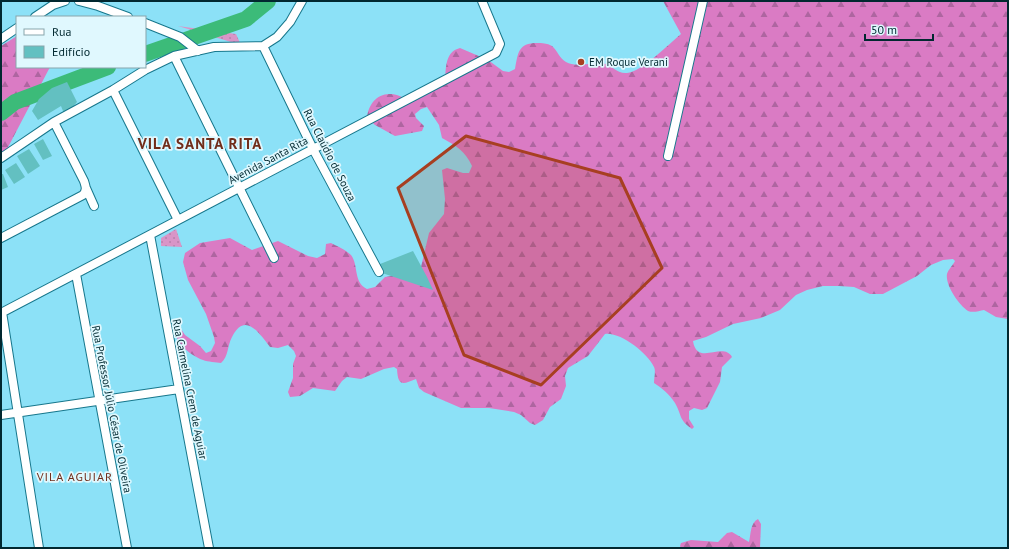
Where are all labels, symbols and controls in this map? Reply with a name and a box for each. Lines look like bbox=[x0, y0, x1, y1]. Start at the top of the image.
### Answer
legend bbox=[16, 16, 146, 68]
scale bar bbox=[865, 16, 933, 42]
text: 50 m bbox=[871, 22, 897, 37]
text: Rua bbox=[52, 24, 71, 39]
text: Edifício bbox=[52, 44, 90, 59]
place label: EM Roque Verani bbox=[589, 55, 668, 69]
marker: EM Roque Verani bbox=[576, 57, 586, 67]
street label: Rua Claúdio de Souza bbox=[301, 106, 359, 204]
street label: Avenida Santa Rita bbox=[226, 133, 310, 187]
district label: VILA SANTA RITA bbox=[137, 134, 262, 153]
street label: Rua Carmelina Crem de Aguiar bbox=[170, 318, 211, 461]
street label: Rua Professor Júlio César de Oliveira bbox=[89, 324, 135, 494]
district label: VILA AGUIAR bbox=[36, 469, 113, 484]

